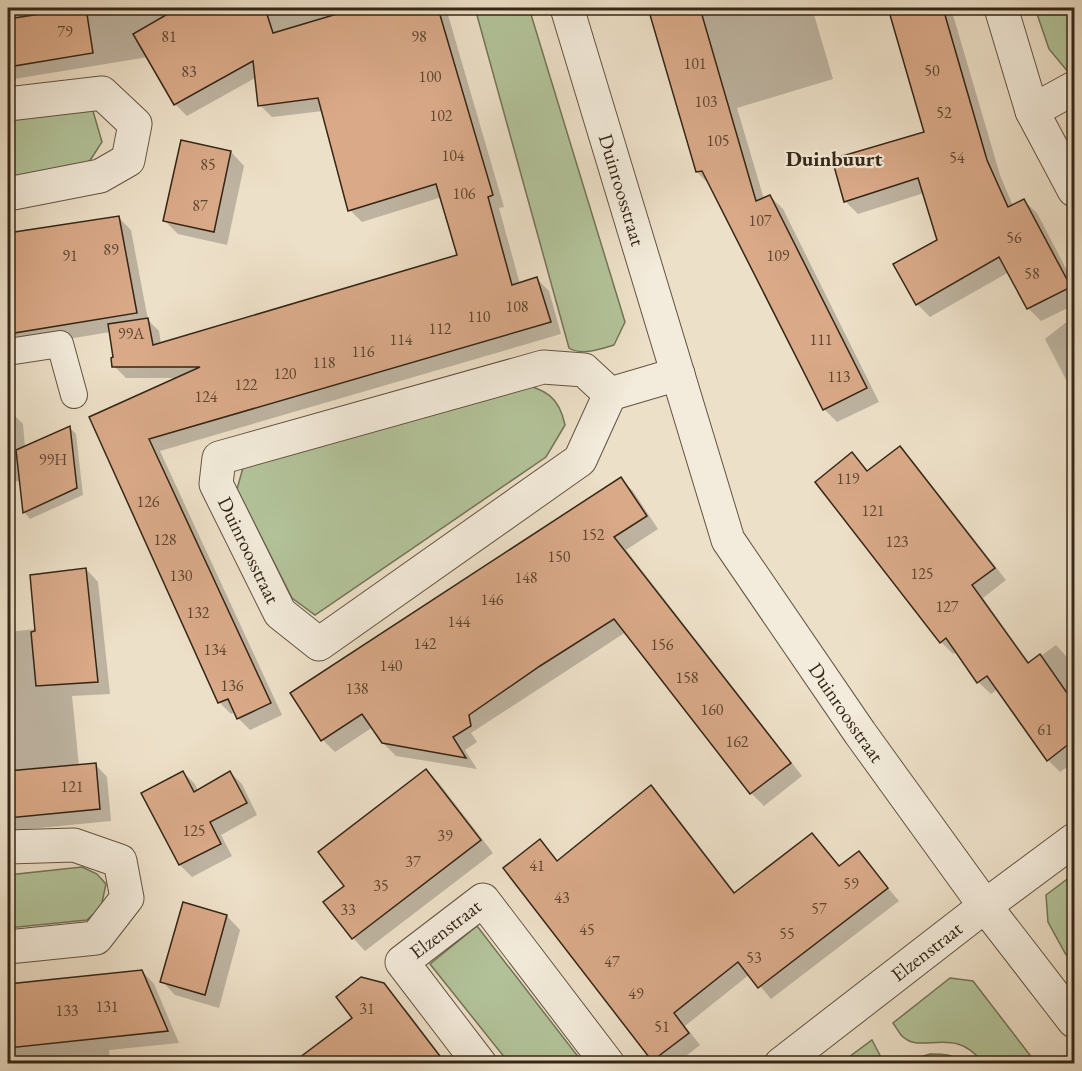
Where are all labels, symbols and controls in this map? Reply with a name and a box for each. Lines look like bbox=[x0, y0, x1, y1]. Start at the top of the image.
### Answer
house number: 79 bbox=[57, 21, 73, 42]
house number: 81 bbox=[161, 26, 177, 47]
house number: 98 bbox=[411, 26, 427, 47]
house number: 101 bbox=[683, 53, 707, 74]
house number: 50 bbox=[924, 60, 940, 81]
house number: 83 bbox=[181, 61, 197, 82]
house number: 100 bbox=[418, 66, 442, 87]
house number: 103 bbox=[694, 91, 718, 112]
house number: 52 bbox=[936, 102, 952, 123]
house number: 102 bbox=[429, 105, 453, 126]
house number: 105 bbox=[706, 130, 730, 151]
street label: Duinroosstraat bbox=[593, 131, 651, 250]
house number: 104 bbox=[441, 145, 465, 166]
district label: Duinbuurt bbox=[786, 145, 882, 172]
house number: 54 bbox=[949, 147, 965, 168]
house number: 85 bbox=[200, 154, 216, 175]
house number: 106 bbox=[452, 183, 476, 204]
house number: 87 bbox=[192, 195, 208, 216]
house number: 107 bbox=[748, 210, 772, 231]
house number: 56 bbox=[1006, 227, 1022, 248]
house number: 89 bbox=[103, 239, 119, 260]
house number: 91 bbox=[62, 245, 78, 266]
house number: 109 bbox=[766, 245, 790, 266]
house number: 58 bbox=[1024, 263, 1040, 284]
house number: 108 bbox=[505, 296, 529, 317]
house number: 110 bbox=[467, 306, 491, 327]
house number: 112 bbox=[428, 318, 452, 339]
house number: 99A bbox=[118, 323, 145, 344]
house number: 114 bbox=[389, 329, 413, 350]
house number: 111 bbox=[809, 329, 833, 350]
house number: 116 bbox=[351, 341, 375, 362]
house number: 118 bbox=[312, 352, 336, 373]
house number: 120 bbox=[273, 363, 297, 384]
house number: 113 bbox=[827, 366, 851, 387]
house number: 122 bbox=[234, 374, 258, 395]
house number: 124 bbox=[194, 386, 218, 407]
house number: 99H bbox=[39, 449, 67, 470]
house number: 119 bbox=[836, 468, 860, 489]
house number: 126 bbox=[136, 491, 160, 512]
street label: Duinroosstraat bbox=[212, 492, 286, 608]
house number: 121 bbox=[861, 500, 885, 521]
house number: 152 bbox=[581, 524, 605, 545]
house number: 128 bbox=[153, 529, 177, 550]
house number: 123 bbox=[885, 531, 909, 552]
house number: 150 bbox=[547, 546, 571, 567]
house number: 125 bbox=[910, 563, 934, 584]
house number: 130 bbox=[169, 565, 193, 586]
house number: 148 bbox=[514, 567, 538, 588]
house number: 146 bbox=[480, 589, 504, 610]
house number: 127 bbox=[935, 596, 959, 617]
house number: 132 bbox=[186, 602, 210, 623]
house number: 144 bbox=[447, 611, 471, 632]
house number: 142 bbox=[413, 633, 437, 654]
house number: 156 bbox=[650, 634, 674, 655]
house number: 134 bbox=[203, 639, 227, 660]
house number: 140 bbox=[379, 655, 403, 676]
street label: Duinroosstraat bbox=[803, 658, 890, 768]
house number: 158 bbox=[675, 667, 699, 688]
house number: 136 bbox=[220, 675, 244, 696]
house number: 138 bbox=[345, 678, 369, 699]
house number: 160 bbox=[700, 699, 724, 720]
house number: 61 bbox=[1037, 719, 1053, 740]
house number: 162 bbox=[725, 731, 749, 752]
house number: 121 bbox=[60, 776, 84, 797]
house number: 125 bbox=[182, 820, 206, 841]
house number: 39 bbox=[437, 825, 453, 846]
house number: 37 bbox=[405, 851, 421, 872]
house number: 41 bbox=[529, 855, 545, 876]
house number: 59 bbox=[843, 873, 859, 894]
house number: 35 bbox=[373, 875, 389, 896]
house number: 43 bbox=[554, 887, 570, 908]
street label: Elzenstraat bbox=[404, 893, 487, 965]
house number: 57 bbox=[811, 898, 827, 919]
house number: 33 bbox=[340, 899, 356, 920]
street label: Elzenstraat bbox=[885, 915, 968, 987]
house number: 45 bbox=[579, 919, 595, 940]
house number: 55 bbox=[779, 923, 795, 944]
house number: 53 bbox=[746, 947, 762, 968]
house number: 47 bbox=[604, 951, 620, 972]
house number: 49 bbox=[628, 983, 644, 1004]
house number: 131 bbox=[95, 996, 119, 1017]
house number: 31 bbox=[359, 998, 375, 1019]
house number: 133 bbox=[55, 1000, 79, 1021]
house number: 51 bbox=[654, 1016, 670, 1037]

